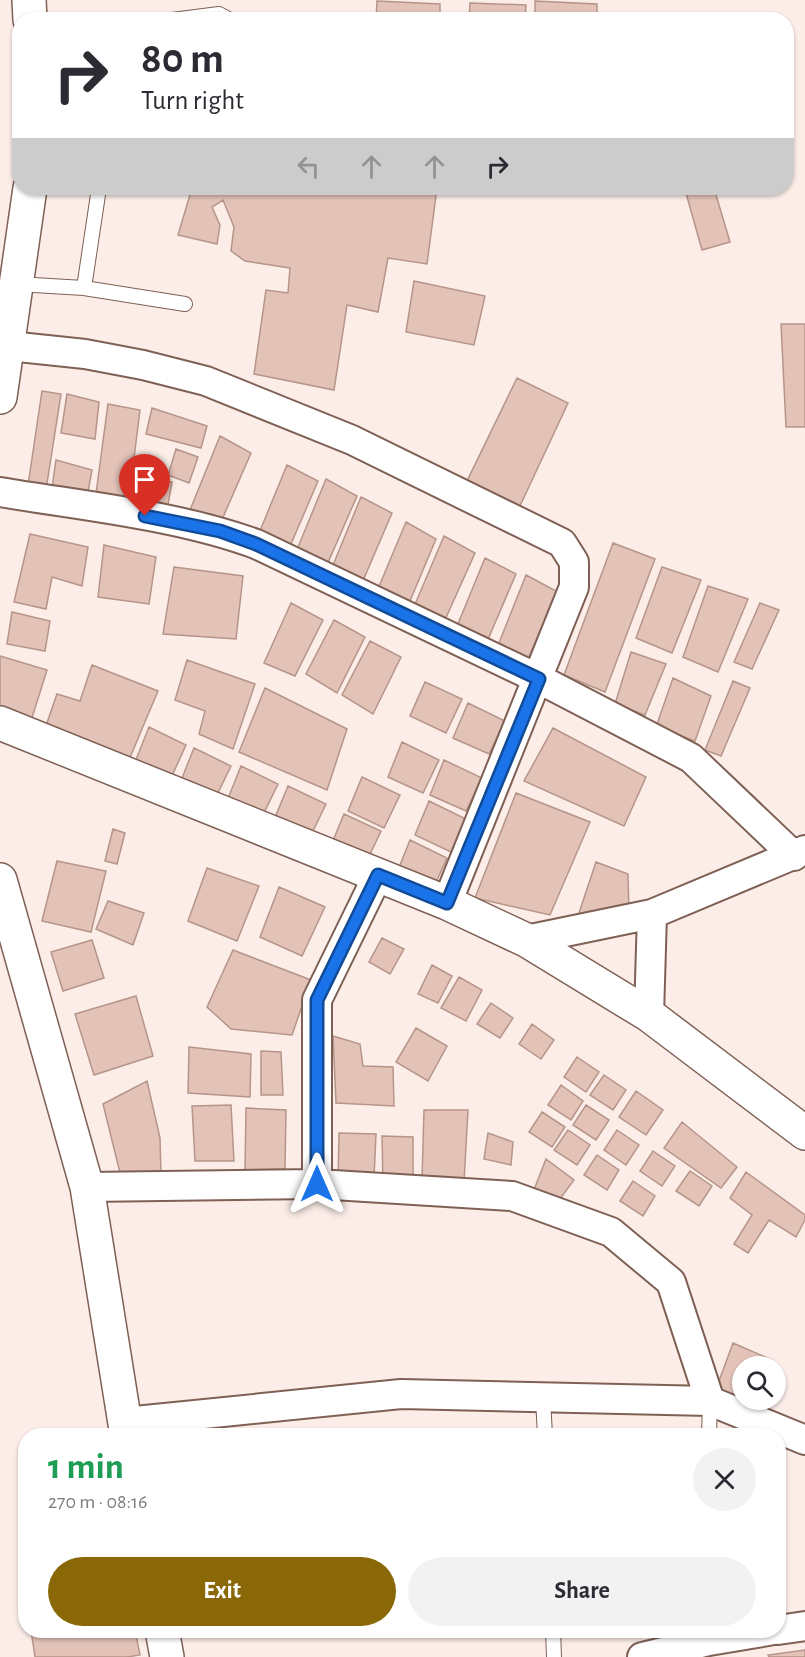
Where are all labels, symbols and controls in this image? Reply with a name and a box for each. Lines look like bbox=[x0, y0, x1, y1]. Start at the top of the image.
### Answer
icon: right bbox=[42, 36, 120, 114]
text: 80 m bbox=[141, 38, 224, 80]
text: Turn right bbox=[141, 87, 244, 114]
icon: left bbox=[292, 150, 325, 183]
icon: ahead bbox=[355, 150, 388, 183]
icon: ahead bbox=[418, 150, 451, 183]
icon: right bbox=[481, 150, 514, 183]
pin bbox=[119, 454, 170, 516]
icon: arrive bbox=[128, 463, 161, 496]
position arrow bbox=[285, 1152, 349, 1216]
map controls bbox=[732, 1356, 786, 1410]
button: search bbox=[732, 1356, 786, 1410]
button: close bbox=[693, 1448, 756, 1511]
text: 1 min bbox=[48, 1449, 124, 1485]
text: 270 m · 08:16 bbox=[48, 1492, 147, 1512]
button: Exit bbox=[48, 1557, 396, 1626]
button: Share bbox=[408, 1557, 756, 1626]

